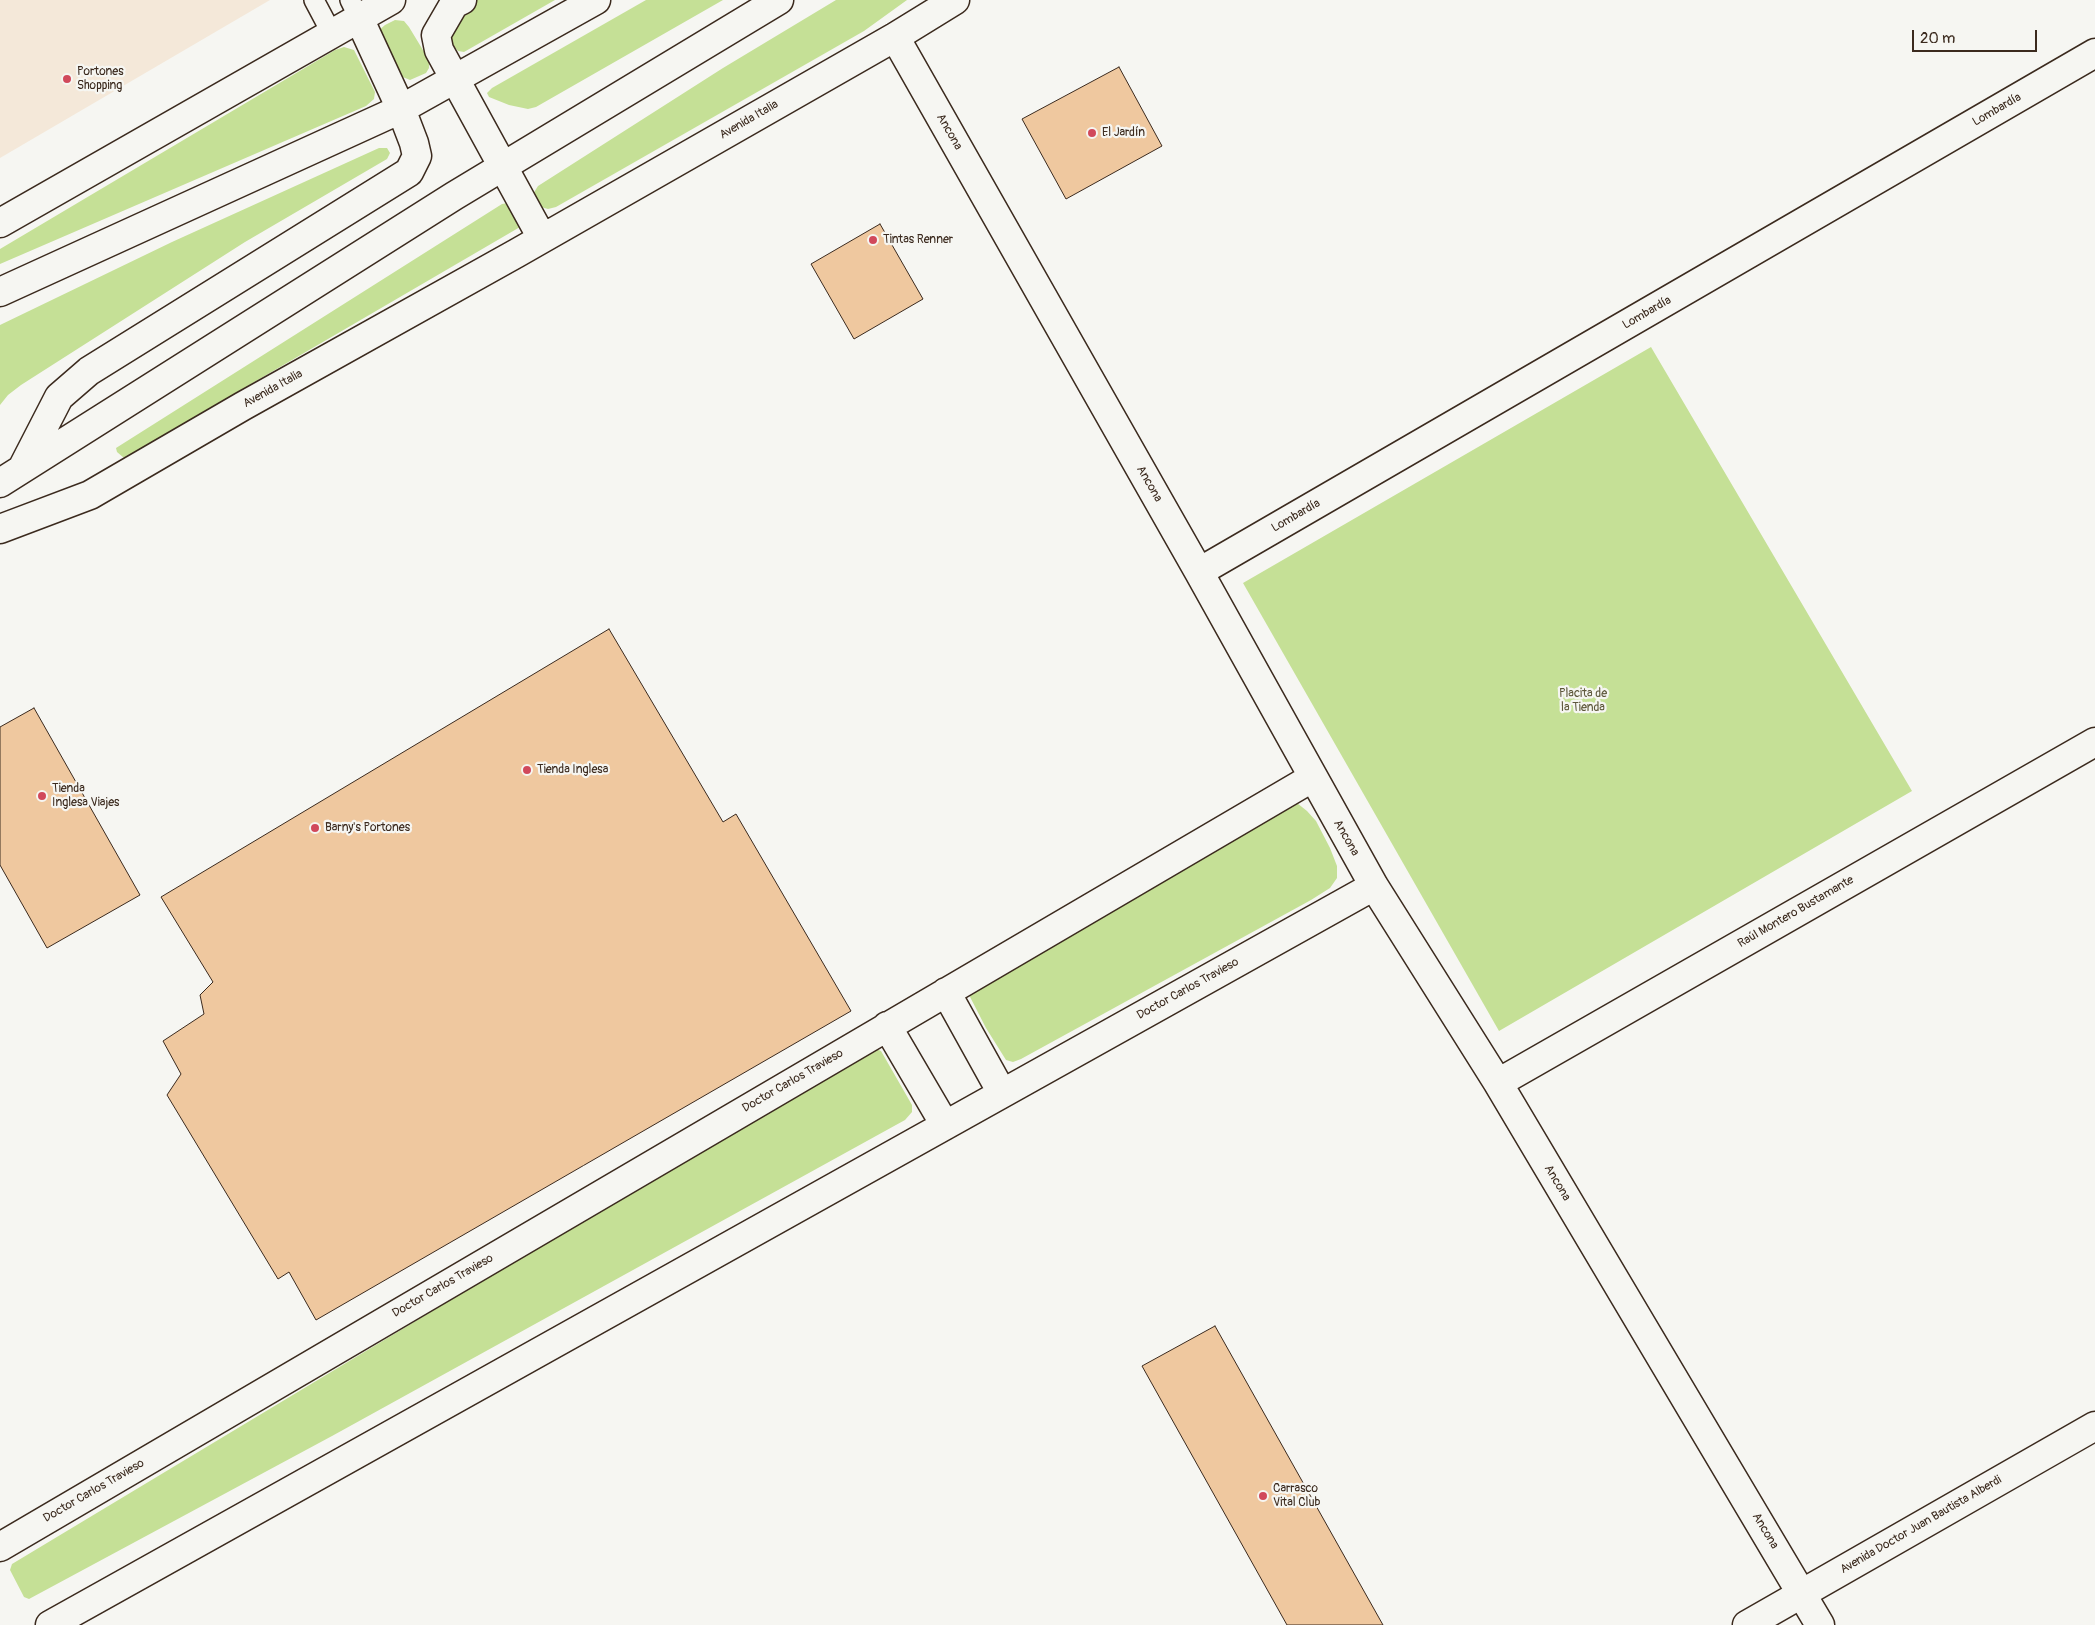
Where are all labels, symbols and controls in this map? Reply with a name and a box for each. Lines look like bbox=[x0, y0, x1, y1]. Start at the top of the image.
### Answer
scale bar bbox=[1915, 20, 2040, 52]
text: 20 m bbox=[1920, 29, 1955, 48]
place label: Portones Shopping bbox=[77, 65, 124, 93]
marker: Portones Shopping bbox=[61, 73, 73, 85]
street label: Lombardía bbox=[1970, 90, 2024, 130]
street label: Avenida Italia bbox=[717, 97, 781, 143]
street label: Ancona bbox=[933, 111, 965, 153]
place label: El Jardín bbox=[1102, 126, 1145, 140]
marker: El Jardín bbox=[1086, 127, 1098, 139]
place label: Tintas Renner bbox=[883, 233, 953, 247]
marker: Tintas Renner bbox=[867, 234, 879, 246]
street label: Lombardía bbox=[1620, 293, 1674, 333]
street label: Avenida Italia bbox=[241, 367, 305, 411]
street label: Ancona bbox=[1133, 463, 1165, 505]
street label: Lombardía bbox=[1269, 496, 1323, 536]
park label: Placita de la Tienda bbox=[1559, 687, 1607, 715]
place label: Tienda Inglesa bbox=[537, 763, 608, 777]
marker: Tienda Inglesa bbox=[521, 764, 533, 776]
place label: Tienda Inglesa Viajes bbox=[52, 782, 119, 810]
marker: Tienda Inglesa Viajes bbox=[36, 790, 48, 802]
street label: Ancona bbox=[1330, 817, 1362, 859]
place label: Barny's Portones bbox=[325, 821, 410, 835]
marker: Barny's Portones bbox=[309, 822, 321, 834]
street label: Raúl Montero Bustamante bbox=[1735, 873, 1857, 951]
street label: Doctor Carlos Travieso bbox=[1135, 955, 1241, 1023]
street label: Doctor Carlos Travieso bbox=[740, 1046, 846, 1116]
street label: Ancona bbox=[1541, 1162, 1573, 1204]
street label: Doctor Carlos Travieso bbox=[390, 1251, 496, 1321]
street label: Doctor Carlos Travieso bbox=[41, 1456, 147, 1526]
street label: Avenida Doctor Juan Bautista Alberdi bbox=[1838, 1473, 2004, 1577]
place label: Carrasco Vital Club bbox=[1273, 1482, 1320, 1510]
marker: Carrasco Vital Club bbox=[1257, 1490, 1269, 1502]
street label: Ancona bbox=[1749, 1510, 1781, 1552]

